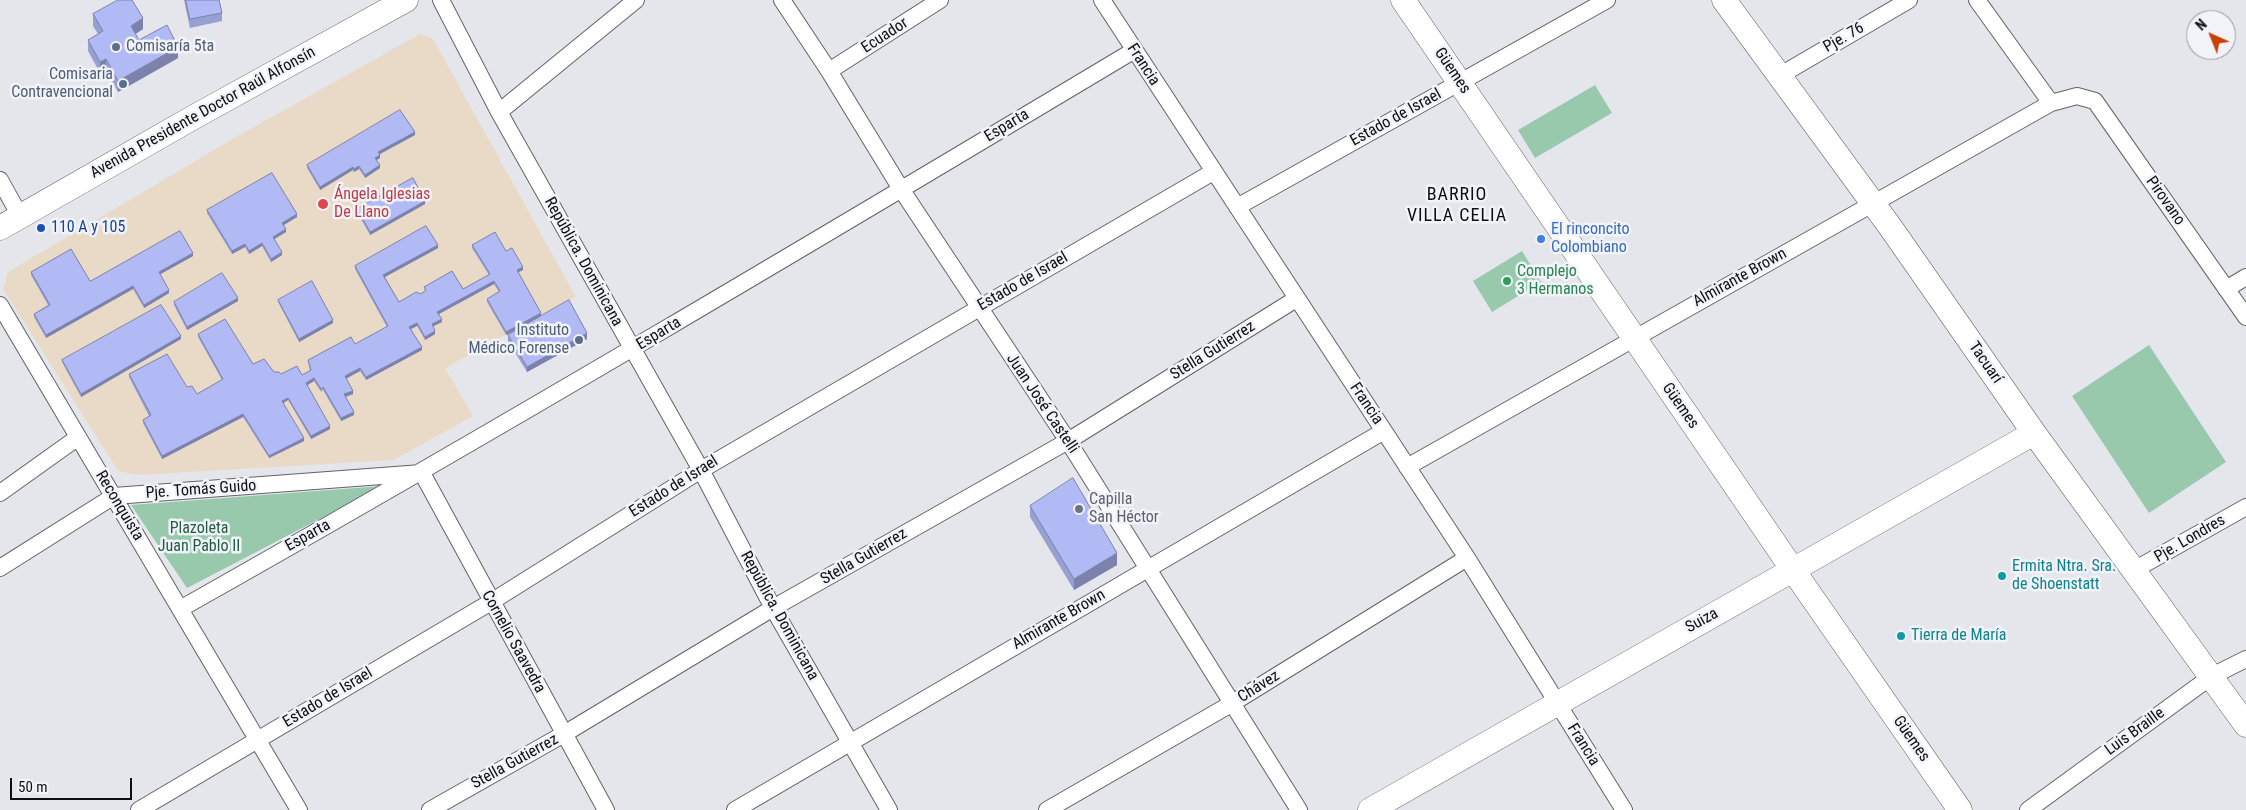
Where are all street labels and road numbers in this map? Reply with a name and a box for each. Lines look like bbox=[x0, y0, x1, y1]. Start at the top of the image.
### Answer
street label: Ecuador bbox=[858, 14, 912, 58]
street label: Pje. 76 bbox=[1820, 19, 1868, 57]
street label: Francia bbox=[1122, 40, 1164, 90]
street label: Avenida Presidente Doctor Raúl Alfonsín bbox=[87, 43, 319, 183]
street label: Güemes bbox=[1430, 44, 1474, 98]
street label: Estado de Israel bbox=[1347, 85, 1445, 151]
street label: Esparta bbox=[981, 105, 1033, 147]
street label: Pirovano bbox=[2141, 173, 2189, 229]
street label: República. Dominicana bbox=[540, 194, 626, 330]
street label: Almirante Brown bbox=[1690, 244, 1790, 312]
street label: Estado de Israel bbox=[974, 248, 1072, 316]
street label: Esparta bbox=[633, 313, 685, 355]
street label: Stella Gutierrez bbox=[1167, 317, 1259, 385]
street label: Tacuarí bbox=[1964, 338, 2006, 388]
street label: Juan José Castelli bbox=[1002, 351, 1082, 457]
street label: Francia bbox=[1345, 379, 1387, 429]
street label: Güemes bbox=[1657, 379, 1703, 433]
street label: Estado de Israel bbox=[626, 452, 722, 522]
street label: Reconquista bbox=[91, 468, 147, 544]
street label: Pje. Tomás Guido bbox=[145, 477, 257, 503]
street label: Pje. Londres bbox=[2151, 511, 2229, 567]
street label: Esparta bbox=[282, 516, 334, 556]
street label: Stella Gutierrez bbox=[817, 525, 911, 589]
street label: República. Dominicana bbox=[736, 548, 822, 684]
street label: Almirante Brown bbox=[1009, 586, 1109, 654]
street label: Cornelio Saavedra bbox=[477, 587, 549, 697]
street label: Suiza bbox=[1682, 604, 1722, 638]
street label: Estado de Israel bbox=[280, 664, 376, 732]
street label: Chávez bbox=[1235, 667, 1283, 707]
street label: Luis Braille bbox=[2101, 704, 2169, 760]
street label: Güemes bbox=[1888, 712, 1934, 766]
street label: Francia bbox=[1563, 720, 1603, 770]
street label: Stella Gutierrez bbox=[468, 730, 562, 794]

